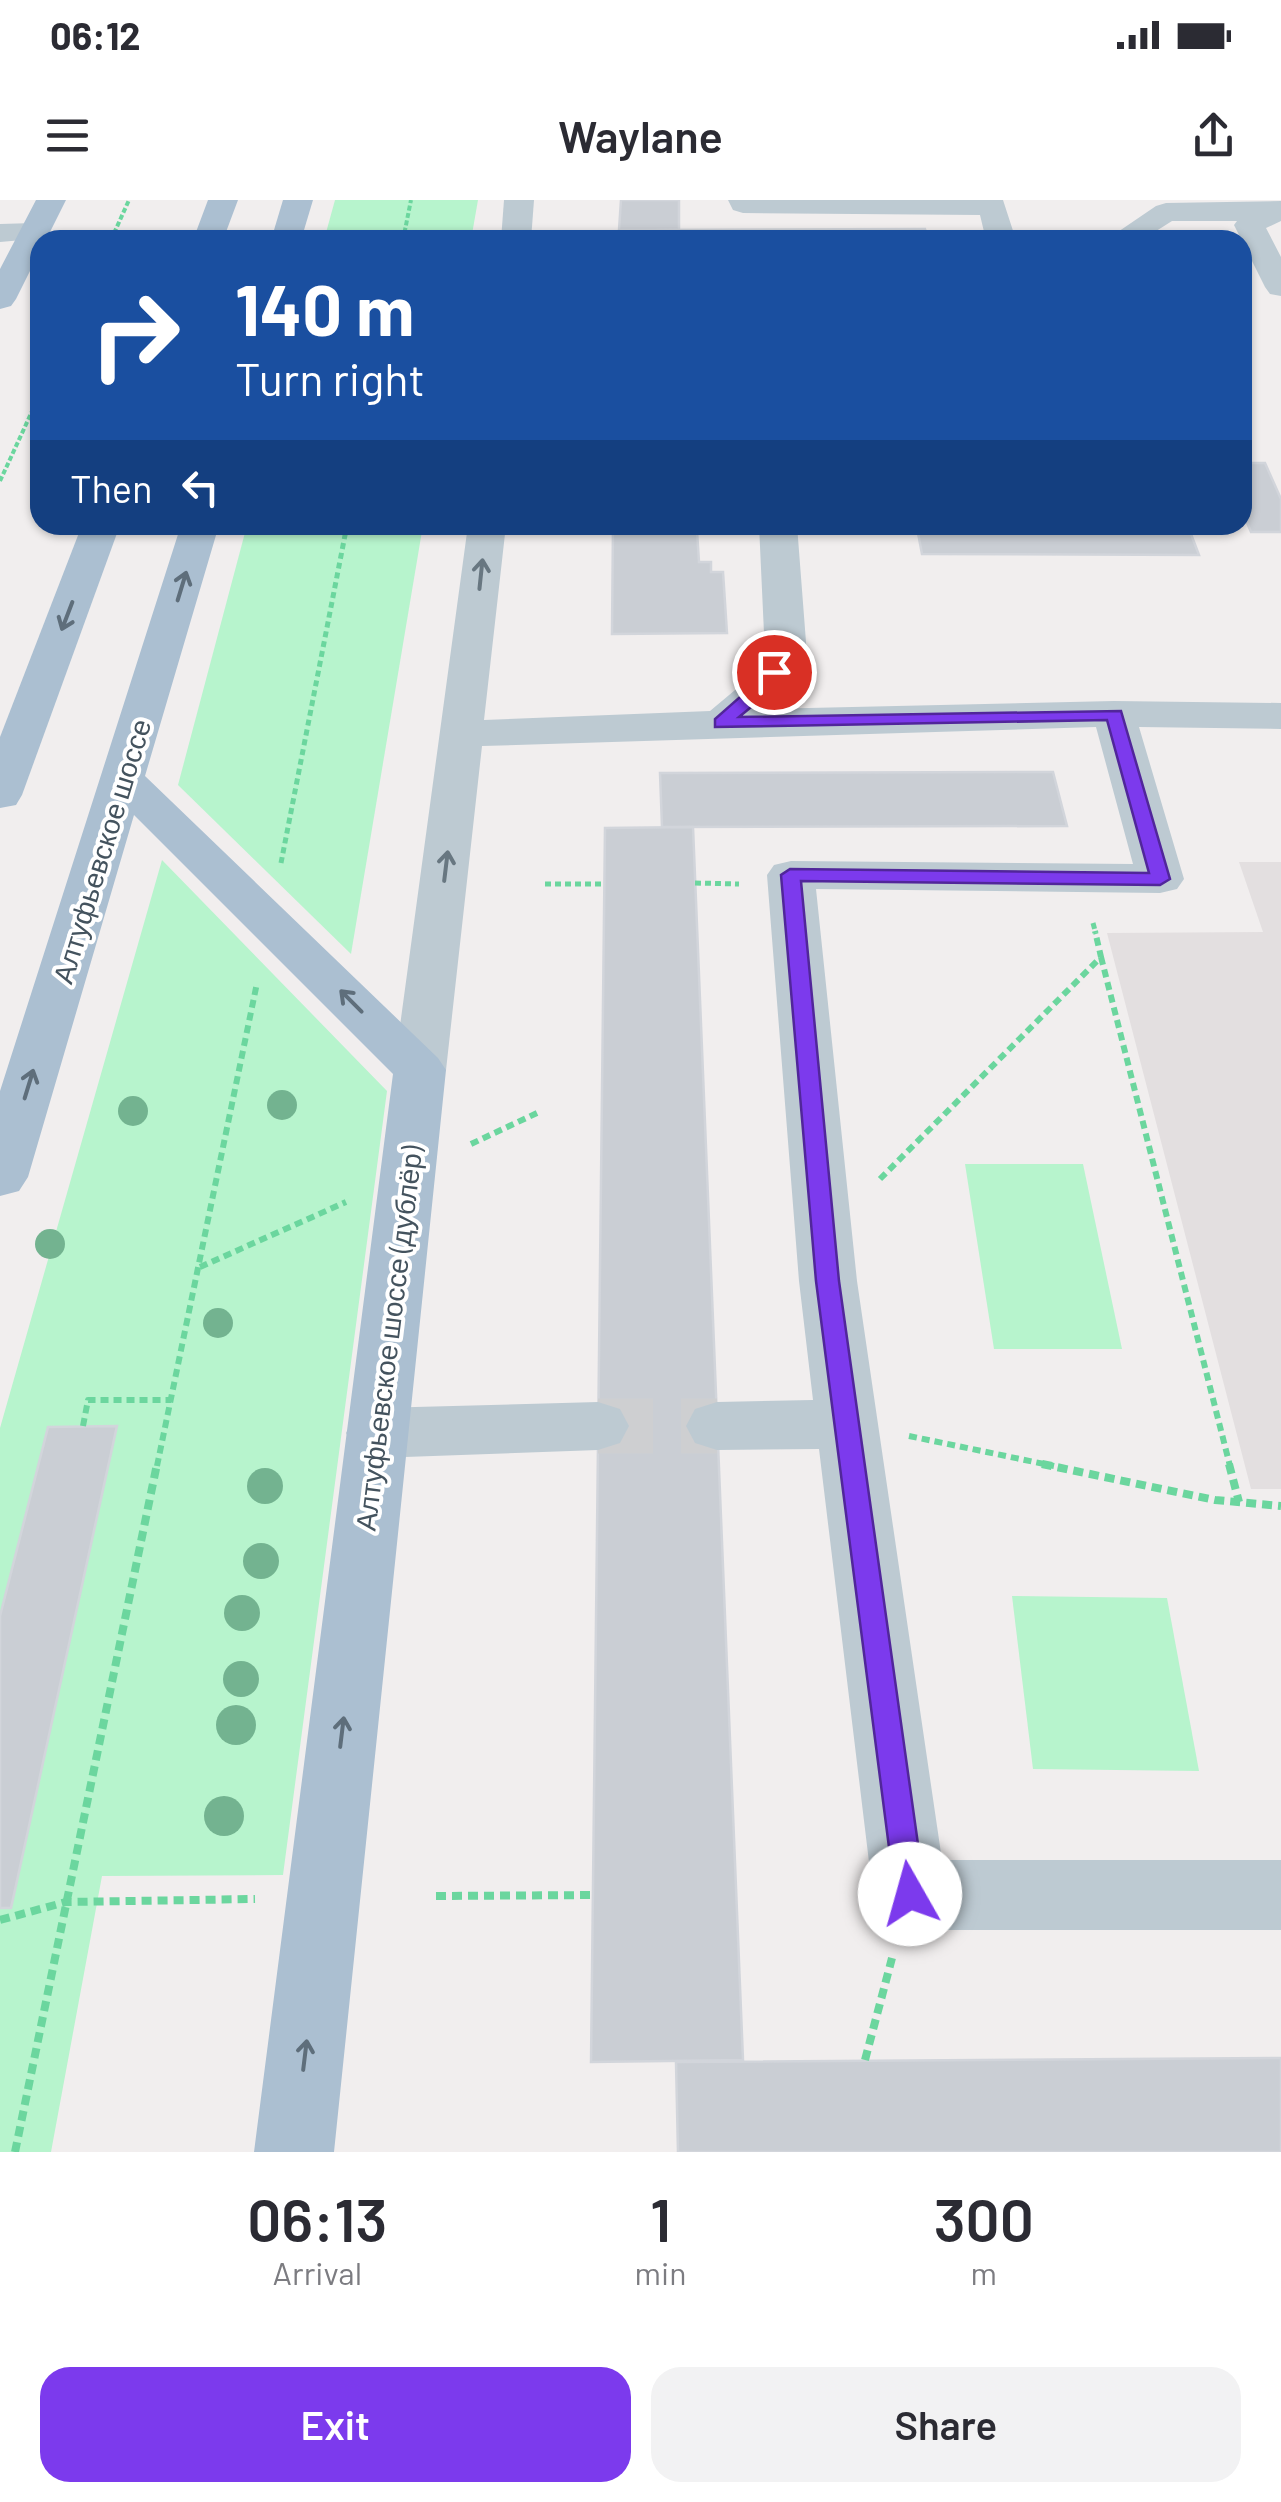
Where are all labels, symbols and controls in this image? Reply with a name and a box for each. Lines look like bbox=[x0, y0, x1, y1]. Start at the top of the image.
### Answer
text: 06:12 bbox=[50, 12, 141, 58]
icon: menu bbox=[40, 108, 95, 163]
text: Waylane bbox=[558, 108, 723, 162]
icon: share bbox=[1186, 108, 1241, 163]
text: 140 m bbox=[235, 266, 414, 350]
icon: right bbox=[70, 270, 200, 400]
text: Turn right bbox=[235, 351, 425, 405]
icon: left bbox=[173, 460, 228, 515]
text: Then bbox=[70, 465, 153, 511]
one-way arrow bbox=[472, 559, 491, 591]
one-way arrow bbox=[174, 571, 192, 603]
one-way arrow bbox=[57, 600, 75, 631]
pin bbox=[732, 630, 817, 715]
icon: arrive bbox=[747, 645, 802, 700]
street label: Алтуфьевское шоссе bbox=[45, 715, 157, 987]
one-way arrow bbox=[438, 850, 456, 882]
one-way arrow bbox=[339, 990, 363, 1014]
one-way arrow bbox=[21, 1069, 39, 1101]
street label: Алтуфьевское шоссе (дублёр) bbox=[348, 1143, 429, 1532]
one-way arrow bbox=[333, 1717, 352, 1749]
position arrow bbox=[858, 1842, 962, 1946]
one-way arrow bbox=[296, 2040, 315, 2072]
text: 06:13 bbox=[247, 2182, 387, 2254]
text: 1 bbox=[650, 2182, 671, 2254]
text: 300 bbox=[934, 2182, 1034, 2254]
text: Arrival bbox=[273, 2253, 362, 2291]
text: min bbox=[635, 2253, 686, 2291]
text: m bbox=[970, 2253, 997, 2291]
button: Exit bbox=[40, 2367, 631, 2482]
button: Share bbox=[651, 2367, 1241, 2482]

